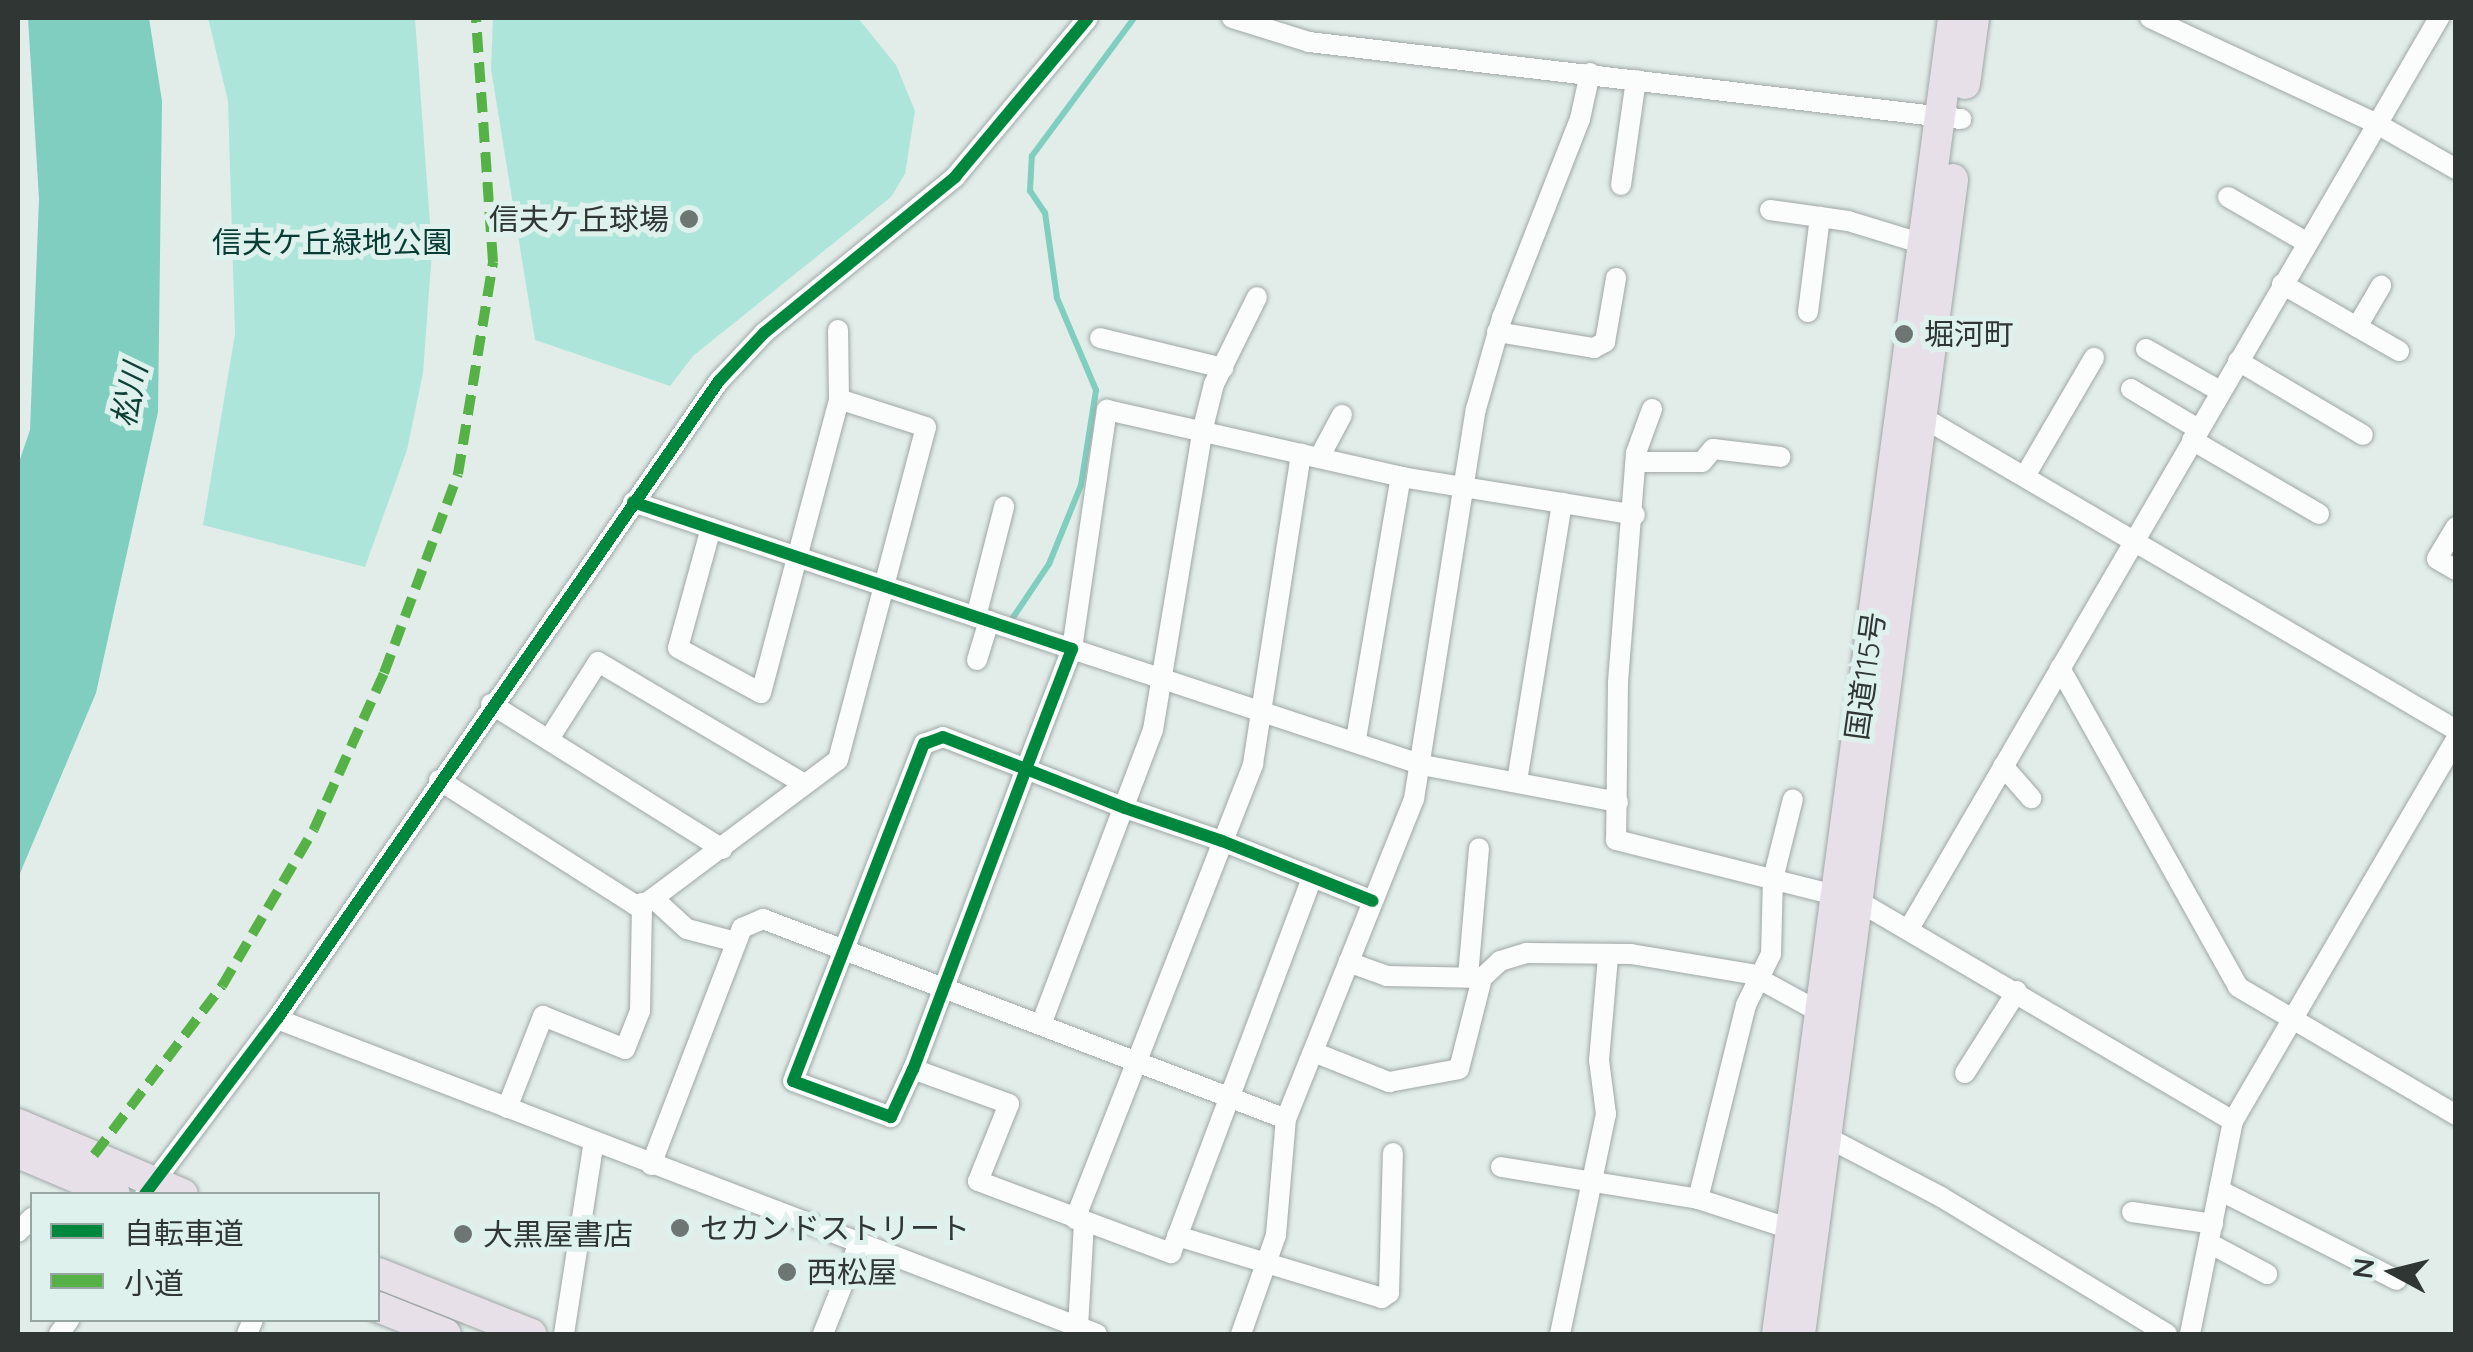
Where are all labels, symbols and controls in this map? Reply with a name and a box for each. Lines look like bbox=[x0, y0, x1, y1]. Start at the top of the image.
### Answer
place label: 信夫ケ丘球場 bbox=[489, 201, 669, 237]
marker: 信夫ケ丘球場 bbox=[678, 208, 700, 230]
park label: 信夫ケ丘緑地公園 bbox=[212, 224, 452, 260]
place label: 堀河町 bbox=[1924, 316, 2014, 352]
marker: 堀河町 bbox=[1893, 323, 1915, 345]
water label: 松川 bbox=[104, 360, 154, 430]
street label: 国道115号 bbox=[1838, 610, 1892, 742]
legend bbox=[30, 1192, 380, 1322]
place label: セカンドストリート bbox=[700, 1210, 970, 1246]
text: 自転車道 bbox=[124, 1214, 244, 1252]
place label: 大黒屋書店 bbox=[483, 1216, 633, 1252]
marker: セカンドストリート bbox=[669, 1217, 691, 1239]
north arrow bbox=[2343, 1222, 2443, 1322]
marker: 大黒屋書店 bbox=[452, 1223, 474, 1245]
place label: 西松屋 bbox=[807, 1254, 897, 1290]
text: N bbox=[2344, 1256, 2381, 1281]
marker: 西松屋 bbox=[776, 1261, 798, 1283]
text: 小道 bbox=[124, 1264, 184, 1302]

